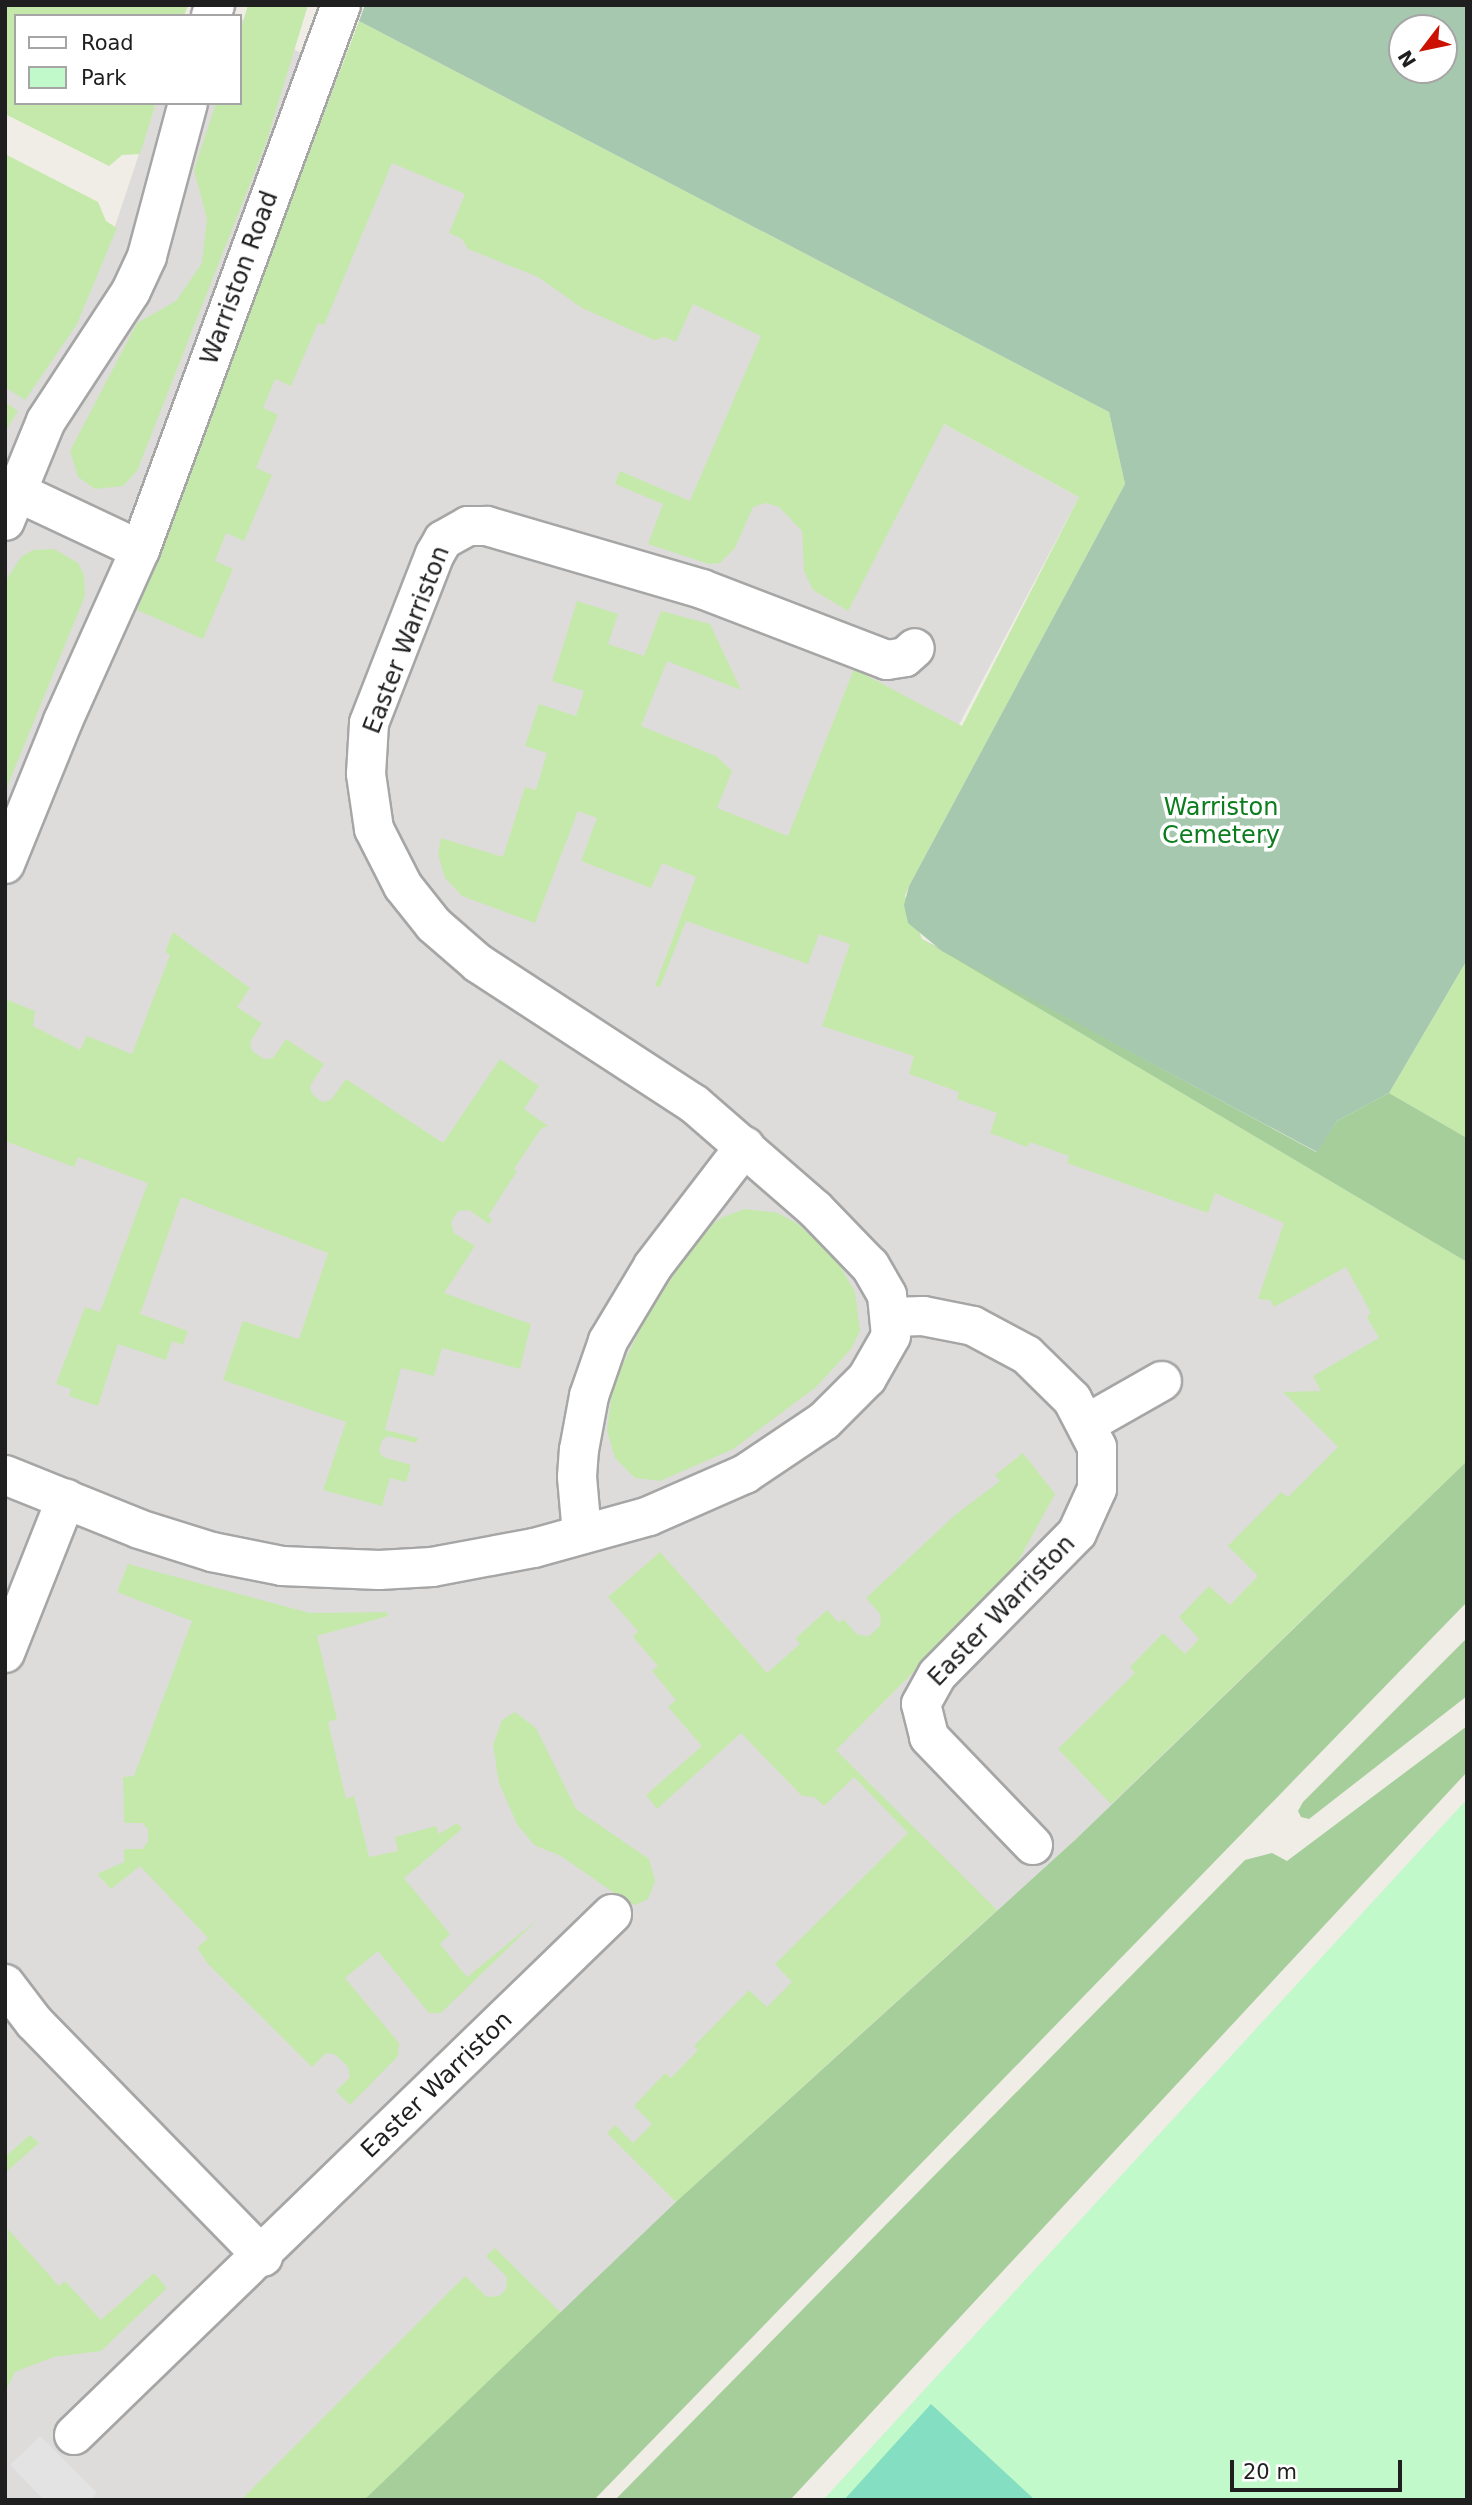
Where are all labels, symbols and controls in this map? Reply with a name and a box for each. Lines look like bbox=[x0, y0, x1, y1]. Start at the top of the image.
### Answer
legend bbox=[14, 14, 242, 105]
north arrow bbox=[1388, 14, 1458, 84]
text: Road bbox=[81, 31, 134, 55]
text: N bbox=[1393, 46, 1420, 72]
text: Park bbox=[81, 66, 126, 90]
street label: Warriston Road bbox=[195, 187, 285, 369]
street label: Easter Warriston bbox=[358, 542, 456, 738]
park label: Warriston Cemetery bbox=[1162, 794, 1280, 850]
street label: Easter Warriston bbox=[923, 1530, 1081, 1692]
street label: Easter Warriston bbox=[356, 2006, 518, 2164]
scale bar bbox=[1234, 2446, 1406, 2490]
text: 20 m bbox=[1243, 2460, 1297, 2484]

